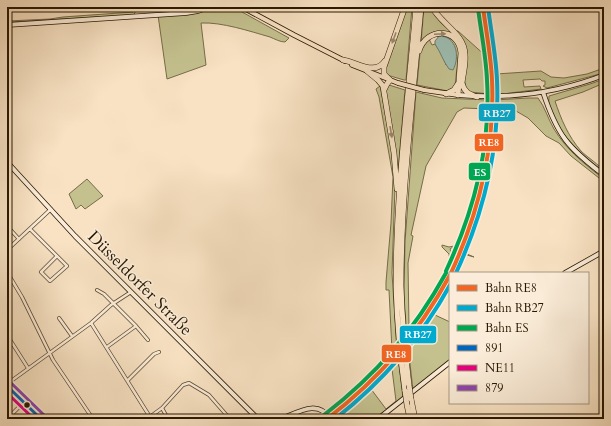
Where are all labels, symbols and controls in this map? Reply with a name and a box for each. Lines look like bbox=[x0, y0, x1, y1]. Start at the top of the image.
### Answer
one-way arrow bbox=[434, 31, 447, 37]
one-way arrow bbox=[391, 33, 397, 45]
line badge: RB27 bbox=[478, 103, 516, 122]
text: RB27 bbox=[483, 106, 511, 121]
one-way arrow bbox=[388, 126, 394, 138]
line badge: RE8 bbox=[474, 133, 504, 152]
text: RE8 bbox=[479, 135, 499, 150]
line badge: ES bbox=[468, 162, 491, 181]
text: ES bbox=[474, 165, 487, 180]
street label: Düsseldorfer Straße bbox=[82, 225, 198, 341]
legend bbox=[449, 272, 589, 404]
text: Bahn RE8 bbox=[485, 280, 537, 296]
text: Bahn RB27 bbox=[485, 300, 544, 316]
text: Bahn ES bbox=[485, 320, 528, 336]
line badge: RB27 bbox=[399, 325, 437, 344]
text: RB27 bbox=[404, 327, 432, 342]
text: 891 bbox=[485, 340, 503, 356]
line badge: RE8 bbox=[381, 344, 412, 363]
text: RE8 bbox=[386, 347, 406, 362]
text: NE11 bbox=[485, 360, 515, 376]
text: 879 bbox=[485, 380, 503, 396]
unlabelled marker bbox=[22, 400, 32, 410]

